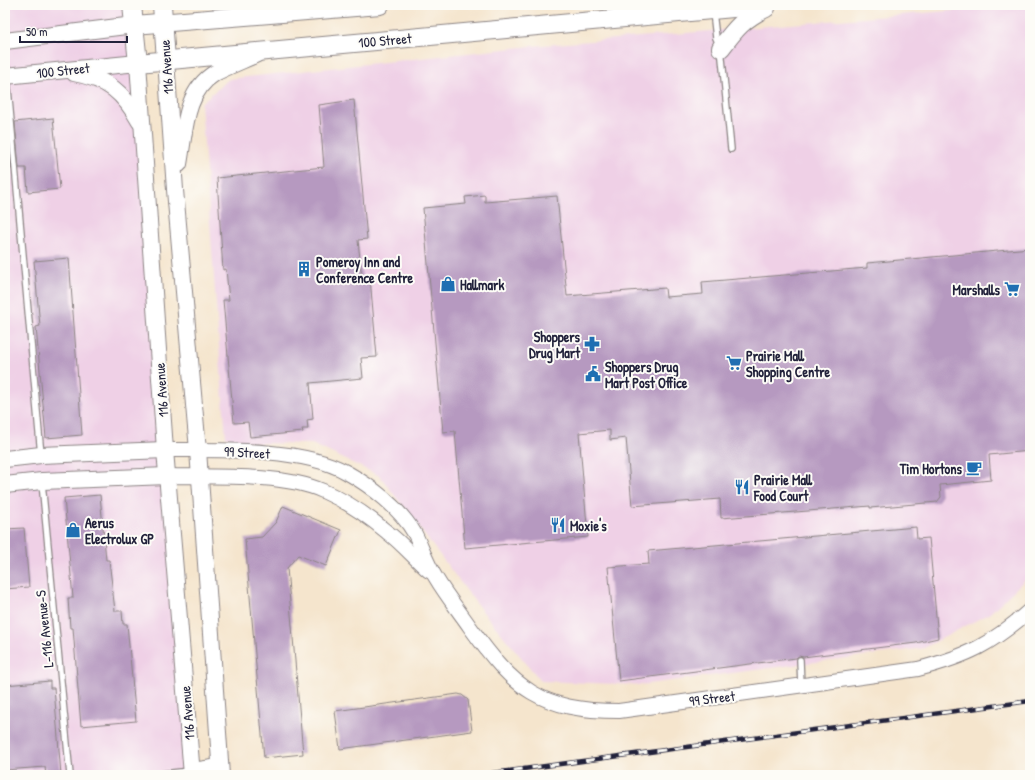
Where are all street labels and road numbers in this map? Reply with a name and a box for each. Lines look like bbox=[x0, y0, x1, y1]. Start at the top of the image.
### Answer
street label: 100 Street bbox=[358, 28, 413, 52]
street label: 116 Avenue bbox=[155, 39, 177, 95]
street label: 100 Street bbox=[35, 58, 91, 82]
street label: 116 Avenue bbox=[150, 362, 172, 418]
street label: 99 Street bbox=[223, 441, 271, 463]
street label: L-116 Avenue-S bbox=[30, 589, 57, 668]
street label: 116 Avenue bbox=[175, 685, 199, 741]
street label: 99 Street bbox=[688, 686, 736, 710]

